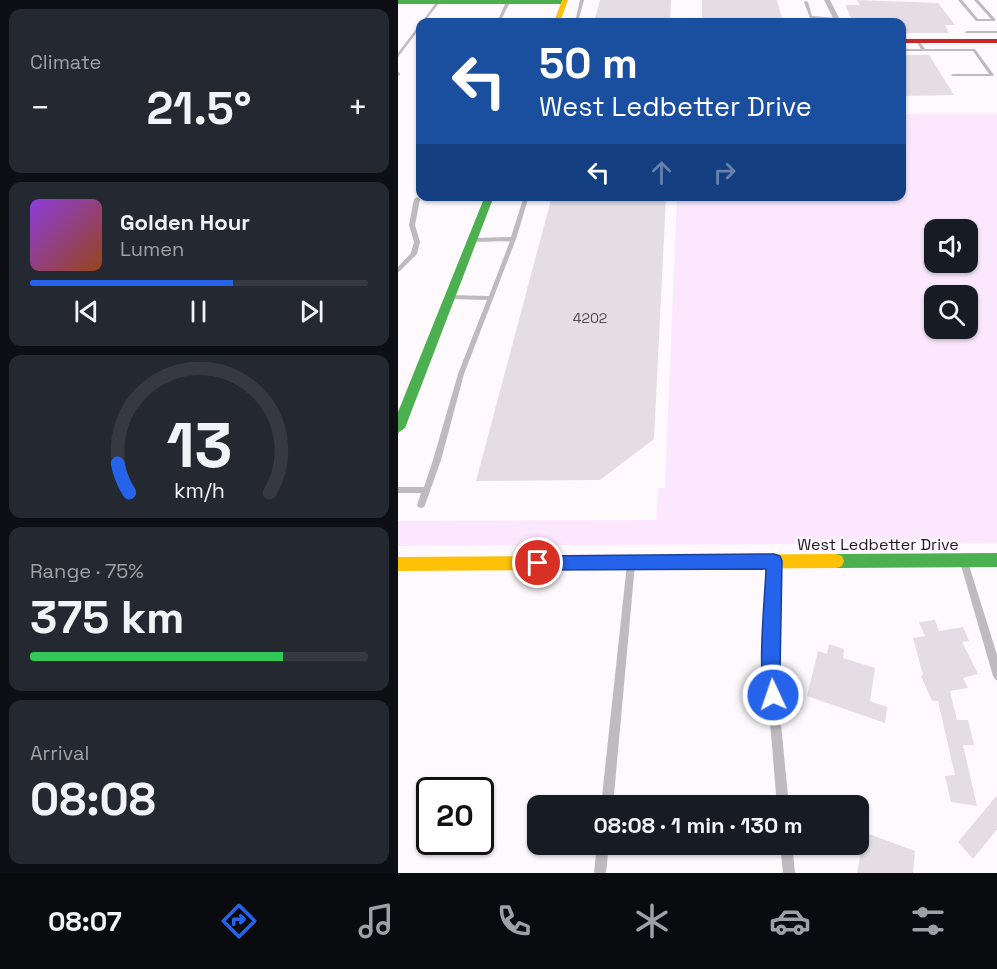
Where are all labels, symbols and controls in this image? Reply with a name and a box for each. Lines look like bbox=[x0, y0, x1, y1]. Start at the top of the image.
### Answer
text: 50 m bbox=[539, 37, 638, 90]
icon: left bbox=[440, 42, 518, 120]
text: Climate bbox=[30, 49, 101, 75]
text: 21.5° bbox=[146, 80, 252, 137]
text: − bbox=[30, 87, 50, 129]
text: + bbox=[348, 87, 368, 129]
text: West Ledbetter Drive bbox=[539, 89, 812, 124]
icon: left bbox=[582, 156, 615, 189]
icon: ahead bbox=[645, 156, 678, 189]
icon: right bbox=[708, 156, 741, 189]
text: Golden Hour bbox=[120, 208, 250, 236]
map controls bbox=[924, 219, 978, 339]
button: sound bbox=[924, 219, 978, 273]
text: Lumen bbox=[120, 236, 184, 262]
button: search bbox=[924, 285, 978, 339]
icon: previous bbox=[70, 295, 103, 328]
icon: pause bbox=[182, 295, 215, 328]
icon: next bbox=[295, 295, 328, 328]
house number: 4202 bbox=[573, 309, 607, 327]
text: 13 bbox=[166, 407, 232, 486]
text: km/h bbox=[173, 478, 225, 505]
street label: West Ledbetter Drive bbox=[797, 534, 959, 555]
pin bbox=[512, 537, 563, 588]
icon: arrive bbox=[521, 546, 554, 579]
text: Range · 75% bbox=[30, 558, 144, 584]
text: 375 km bbox=[30, 589, 185, 646]
position arrow bbox=[741, 663, 805, 727]
text: Arrival bbox=[30, 740, 89, 766]
text: 08:08 bbox=[30, 771, 156, 828]
speed limit sign: 20 bbox=[416, 777, 494, 855]
text: 08:08 · 1 min · 130 m bbox=[593, 811, 803, 839]
icon: directions bbox=[218, 900, 260, 942]
icon: music bbox=[355, 900, 397, 942]
icon: phone bbox=[493, 900, 535, 942]
icon: climate bbox=[631, 900, 673, 942]
icon: car bbox=[769, 900, 811, 942]
icon: filters bbox=[907, 900, 949, 942]
text: 08:07 bbox=[48, 904, 122, 939]

